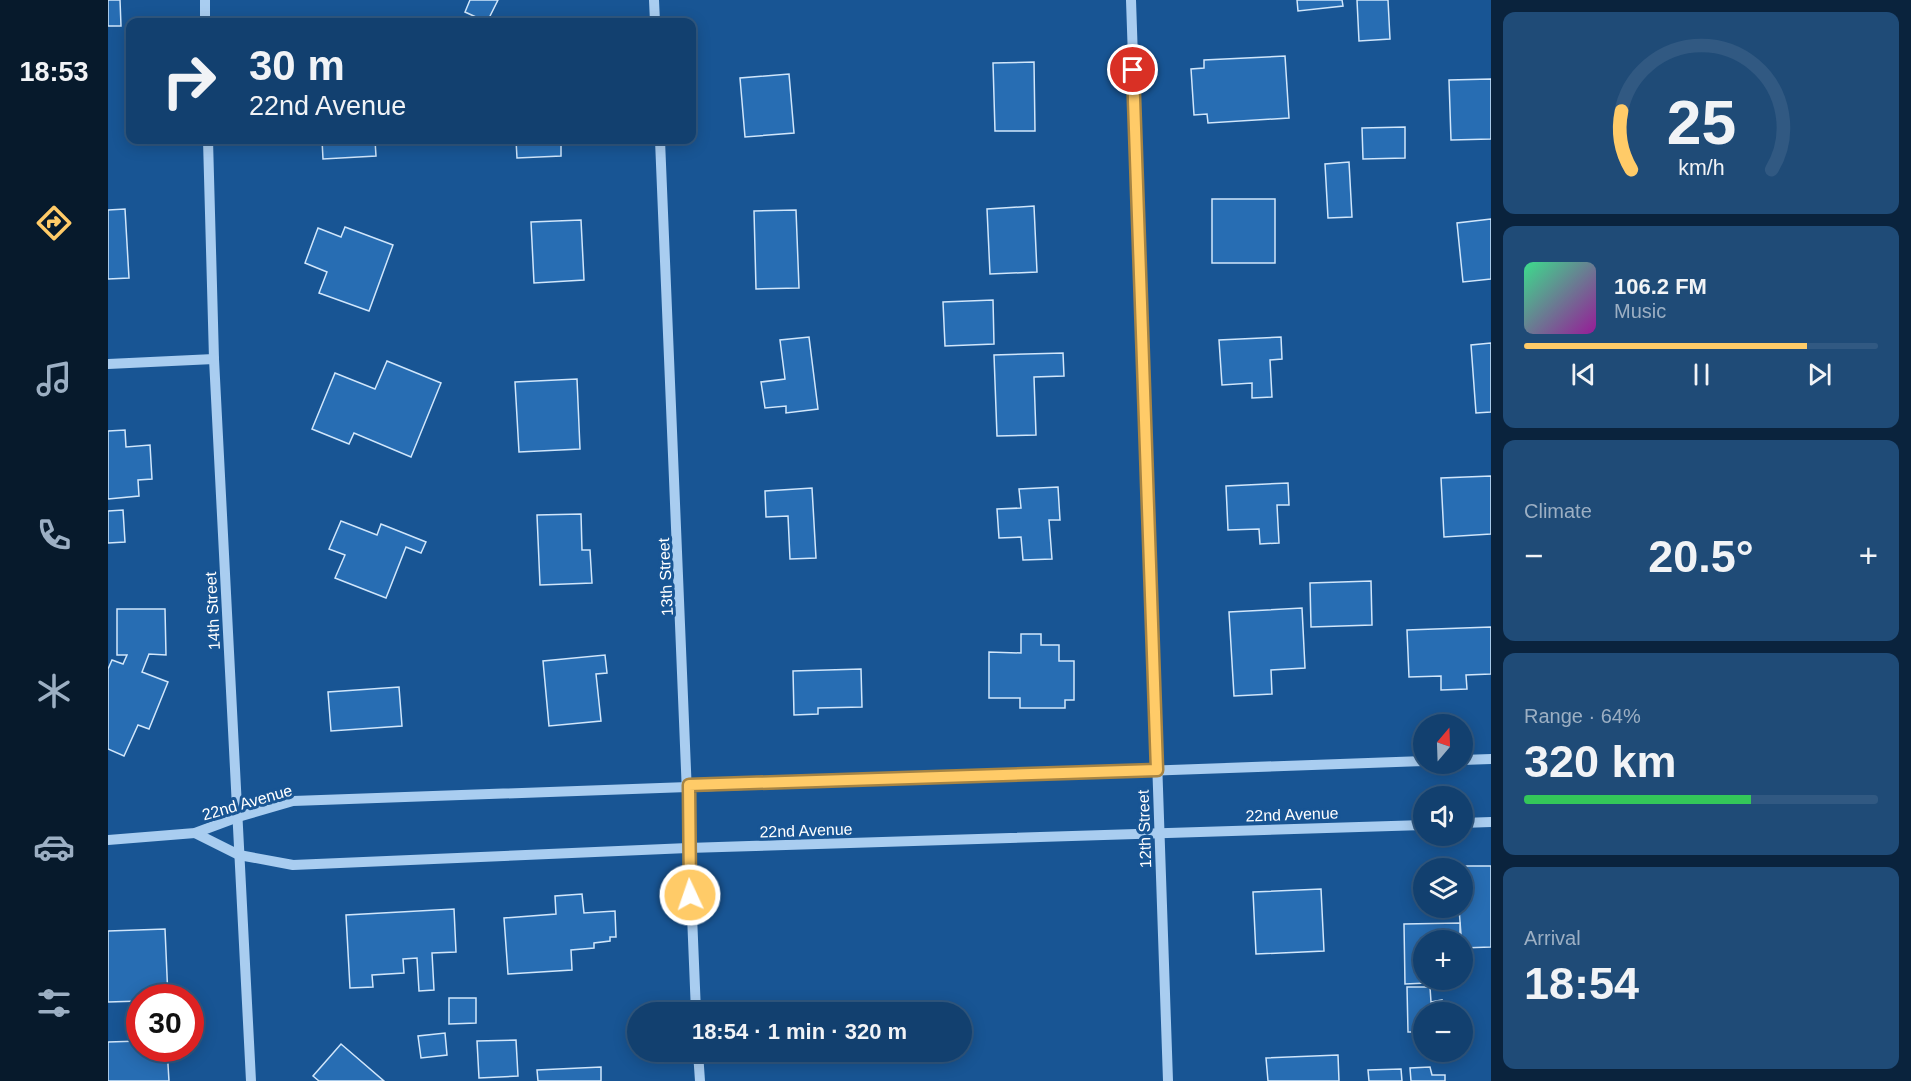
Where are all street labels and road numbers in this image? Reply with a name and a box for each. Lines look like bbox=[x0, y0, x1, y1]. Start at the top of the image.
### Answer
street label: 13th Street bbox=[655, 537, 676, 617]
street label: 14th Street bbox=[202, 571, 223, 651]
street label: 22nd Avenue bbox=[200, 781, 294, 823]
street label: 12th Street bbox=[1135, 789, 1154, 868]
street label: 22nd Avenue bbox=[1245, 804, 1339, 825]
street label: 22nd Avenue bbox=[759, 820, 853, 841]

